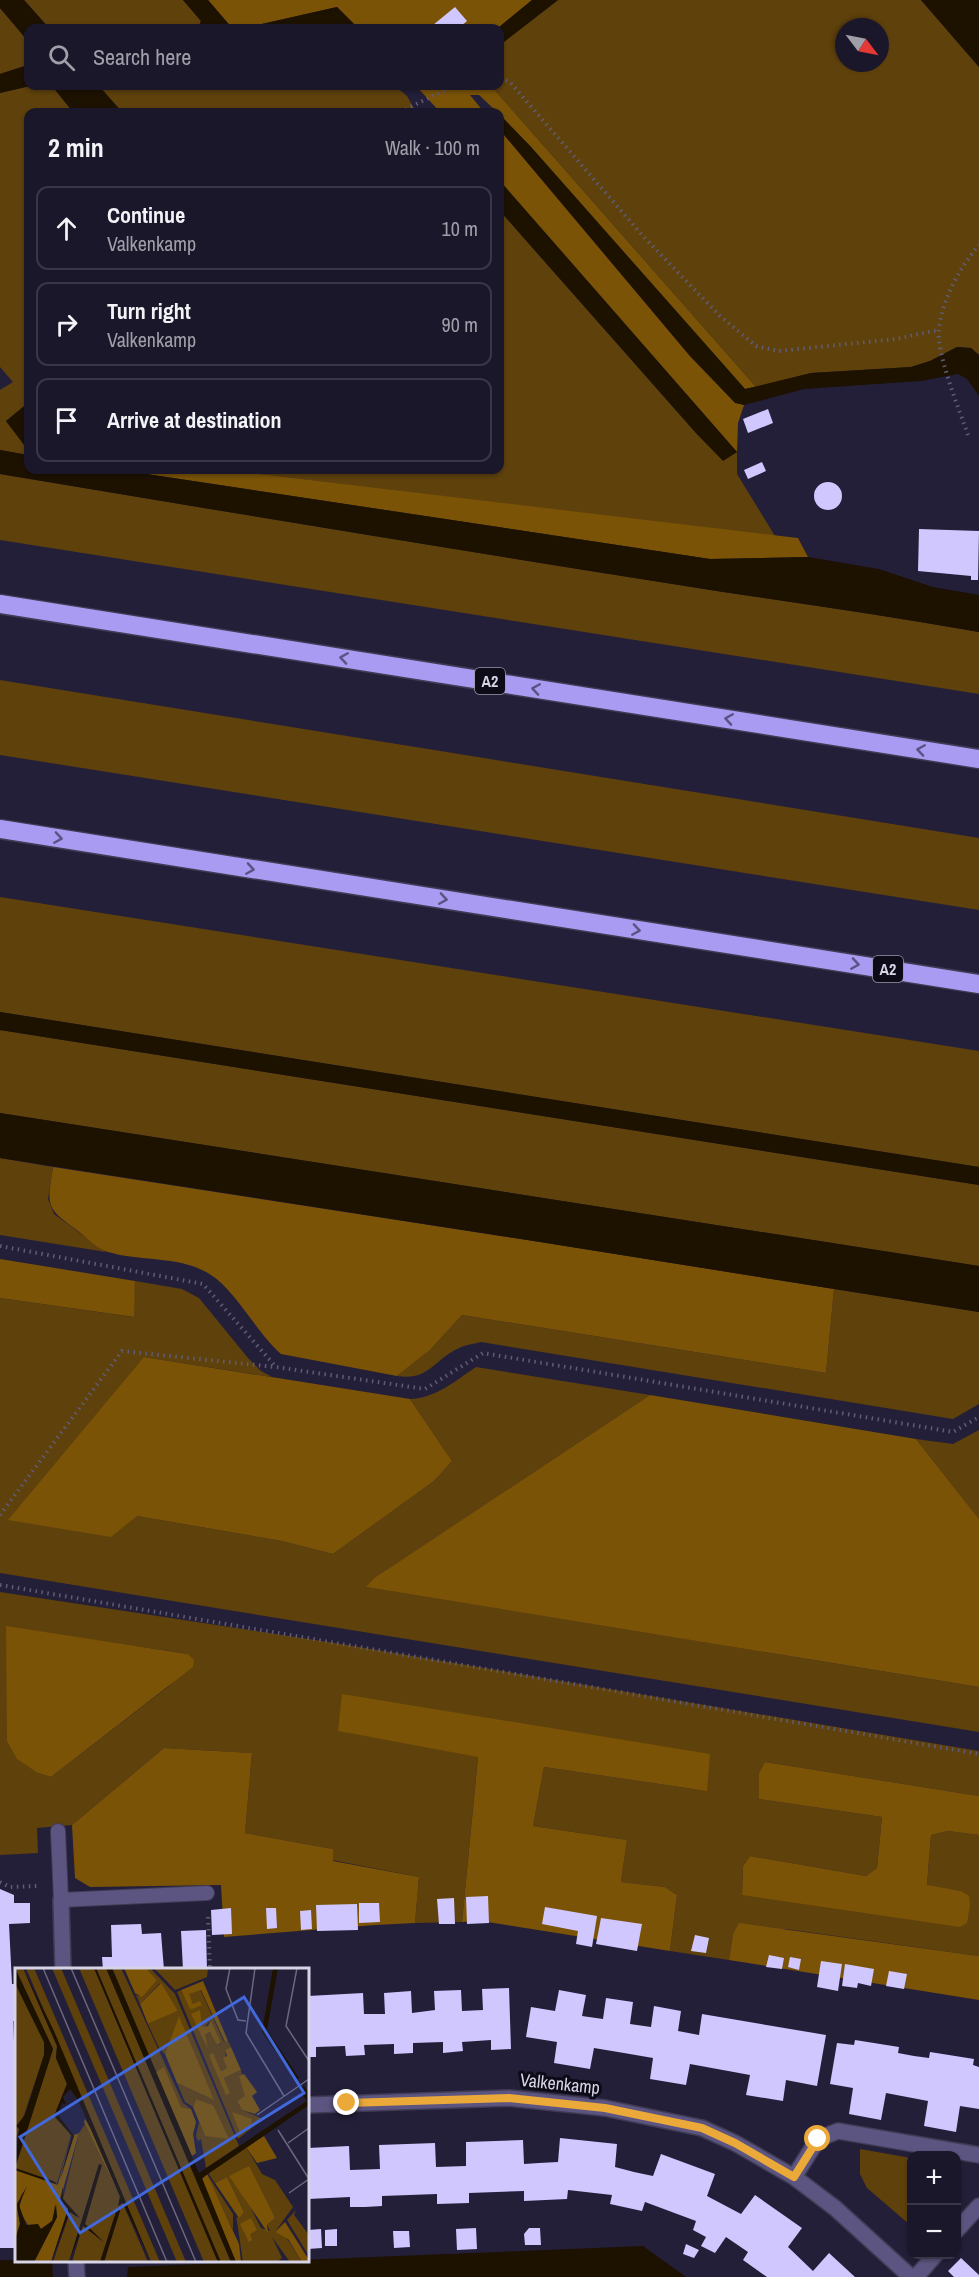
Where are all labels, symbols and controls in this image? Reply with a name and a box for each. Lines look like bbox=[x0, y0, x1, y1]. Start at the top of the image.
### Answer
north arrow bbox=[835, 18, 889, 72]
search box bbox=[24, 24, 504, 90]
icon: search bbox=[45, 41, 78, 74]
text: Search here bbox=[93, 42, 191, 72]
text: 2 min bbox=[48, 130, 104, 165]
text: Walk · 100 m bbox=[385, 134, 480, 161]
text: Continue bbox=[107, 200, 185, 230]
icon: ahead bbox=[50, 212, 83, 245]
text: 10 m bbox=[442, 215, 478, 242]
text: Valkenkamp bbox=[107, 230, 196, 257]
text: Turn right bbox=[107, 296, 191, 326]
icon: right bbox=[50, 308, 83, 341]
text: 90 m bbox=[442, 311, 478, 338]
text: Valkenkamp bbox=[107, 326, 196, 353]
icon: arrive bbox=[50, 404, 83, 437]
text: Arrive at destination bbox=[107, 405, 281, 435]
one-way arrow bbox=[339, 652, 349, 665]
road number: A2 bbox=[475, 668, 505, 694]
one-way arrow bbox=[531, 683, 541, 695]
one-way arrow bbox=[724, 714, 733, 726]
one-way arrow bbox=[917, 744, 927, 757]
one-way arrow bbox=[53, 832, 62, 844]
one-way arrow bbox=[246, 862, 255, 874]
one-way arrow bbox=[438, 893, 448, 905]
one-way arrow bbox=[631, 923, 640, 935]
road number: A2 bbox=[873, 956, 903, 982]
one-way arrow bbox=[849, 957, 859, 970]
inset map bbox=[15, 1968, 309, 2262]
street label: Valkenkamp bbox=[519, 2067, 601, 2100]
route end bbox=[333, 2089, 359, 2115]
route start bbox=[804, 2125, 830, 2151]
map controls bbox=[907, 2151, 961, 2259]
button: + bbox=[907, 2151, 961, 2205]
button: − bbox=[907, 2205, 961, 2259]

